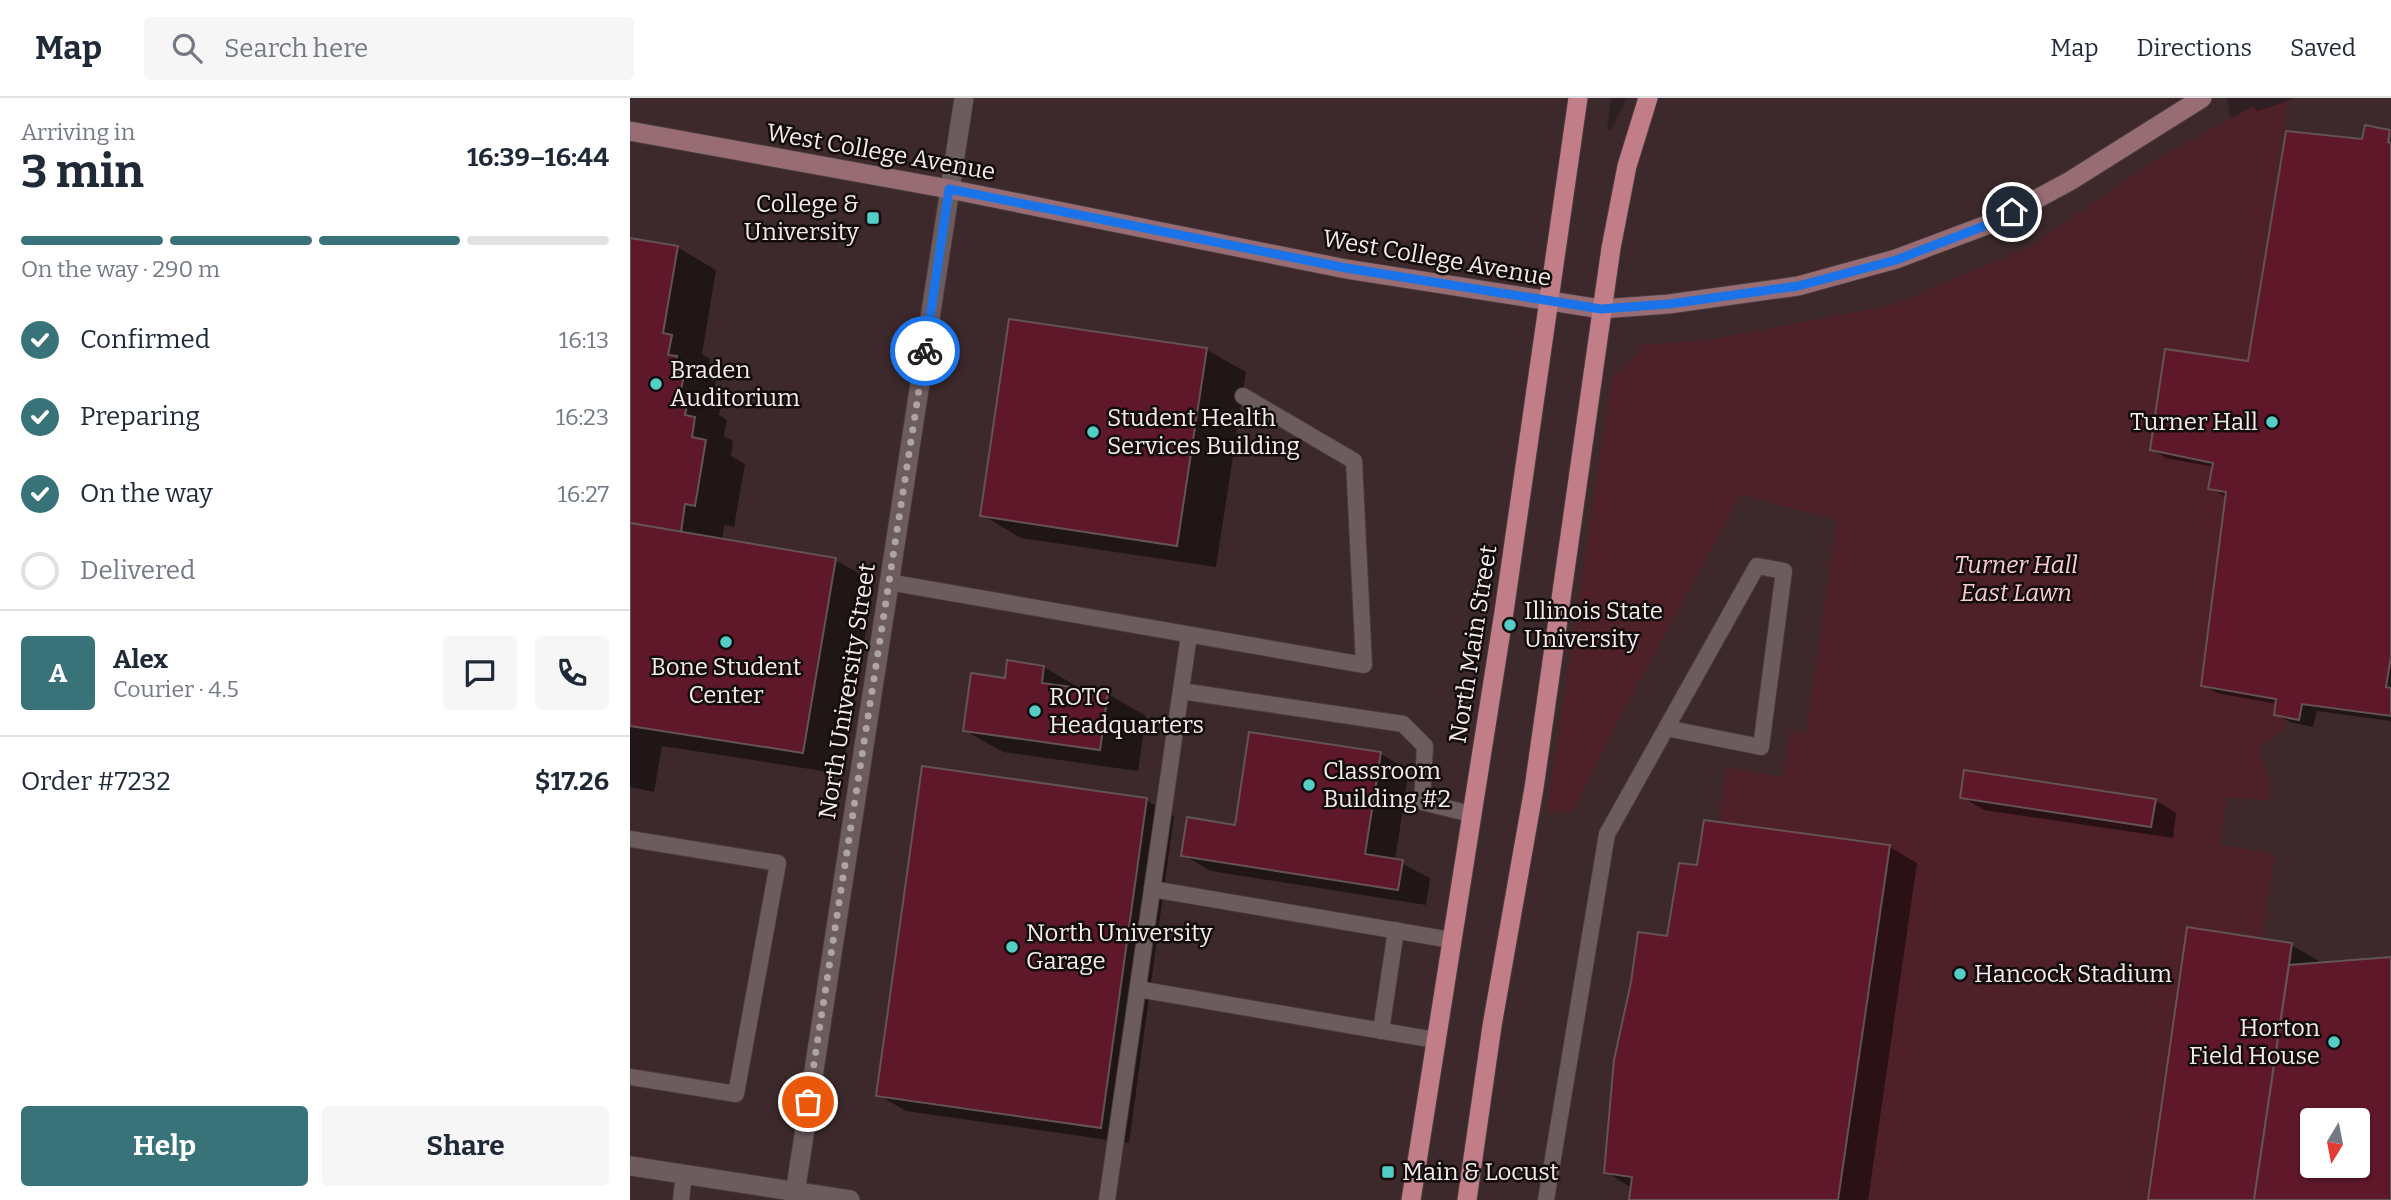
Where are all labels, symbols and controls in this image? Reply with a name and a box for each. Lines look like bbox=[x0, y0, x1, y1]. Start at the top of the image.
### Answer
search box bbox=[144, 17, 634, 80]
text: Map bbox=[35, 28, 102, 68]
icon: search bbox=[168, 29, 206, 67]
text: Search here bbox=[224, 33, 368, 64]
text: Map bbox=[2050, 34, 2099, 62]
text: Directions bbox=[2137, 34, 2252, 62]
text: Saved bbox=[2290, 34, 2356, 62]
text: Arriving in bbox=[21, 118, 135, 146]
street label: West College Avenue bbox=[764, 118, 998, 186]
text: 16:39–16:44 bbox=[467, 142, 609, 173]
text: 3 min bbox=[21, 144, 144, 199]
pin bbox=[1982, 182, 2042, 242]
place label: College & University bbox=[744, 190, 859, 246]
icon: home bbox=[1993, 193, 2031, 231]
marker: College & University bbox=[865, 210, 881, 226]
street label: West College Avenue bbox=[1320, 224, 1554, 292]
text: On the way · 290 m bbox=[21, 255, 220, 283]
courier bbox=[890, 316, 960, 386]
icon: check bbox=[21, 321, 59, 359]
text: Confirmed bbox=[80, 324, 210, 355]
text: 16:13 bbox=[559, 326, 609, 354]
icon: bike bbox=[906, 332, 944, 370]
place label: Braden Auditorium bbox=[670, 356, 800, 412]
marker: Braden Auditorium bbox=[648, 376, 664, 392]
icon: check bbox=[21, 398, 59, 436]
text: Preparing bbox=[80, 401, 200, 432]
text: 16:23 bbox=[556, 403, 609, 431]
place label: Student Health Services Building bbox=[1107, 404, 1300, 460]
place label: Turner Hall bbox=[2130, 408, 2258, 436]
marker: Turner Hall bbox=[2264, 414, 2280, 430]
marker: Student Health Services Building bbox=[1085, 424, 1101, 440]
icon: check bbox=[21, 475, 59, 513]
text: On the way bbox=[80, 478, 213, 509]
text: 16:27 bbox=[557, 480, 609, 508]
street label: North Main Street bbox=[1444, 543, 1503, 745]
park label: Turner Hall East Lawn bbox=[1954, 551, 2078, 607]
text: Delivered bbox=[80, 555, 195, 586]
street label: North University Street bbox=[813, 561, 881, 821]
place label: Illinois State University bbox=[1524, 597, 1663, 653]
marker: Illinois State University bbox=[1502, 617, 1518, 633]
marker: Bone Student Center bbox=[718, 634, 734, 650]
button: chat bbox=[443, 636, 517, 710]
button: phone bbox=[535, 636, 609, 710]
text: Alex bbox=[113, 644, 168, 675]
place label: Bone Student Center bbox=[651, 653, 802, 709]
text: A bbox=[49, 658, 67, 689]
text: Courier · 4.5 bbox=[113, 675, 239, 703]
place label: ROTC Headquarters bbox=[1049, 683, 1204, 739]
marker: ROTC Headquarters bbox=[1027, 703, 1043, 719]
place label: Classroom Building #2 bbox=[1323, 757, 1451, 813]
text: Order #7232 bbox=[21, 766, 171, 797]
text: $17.26 bbox=[535, 766, 609, 797]
marker: Classroom Building #2 bbox=[1301, 777, 1317, 793]
place label: North University Garage bbox=[1026, 919, 1213, 975]
marker: North University Garage bbox=[1004, 939, 1020, 955]
place label: Hancock Stadium bbox=[1974, 960, 2172, 988]
marker: Hancock Stadium bbox=[1952, 966, 1968, 982]
place label: Horton Field House bbox=[2189, 1014, 2320, 1070]
marker: Horton Field House bbox=[2326, 1034, 2342, 1050]
pin bbox=[778, 1072, 838, 1132]
icon: bag bbox=[789, 1083, 827, 1121]
button: Help bbox=[21, 1106, 308, 1186]
button: Share bbox=[322, 1106, 609, 1186]
north arrow bbox=[2300, 1108, 2370, 1178]
map controls bbox=[2300, 1108, 2370, 1178]
place label: Main & Locust bbox=[1402, 1158, 1559, 1186]
marker: Main & Locust bbox=[1380, 1164, 1396, 1180]

